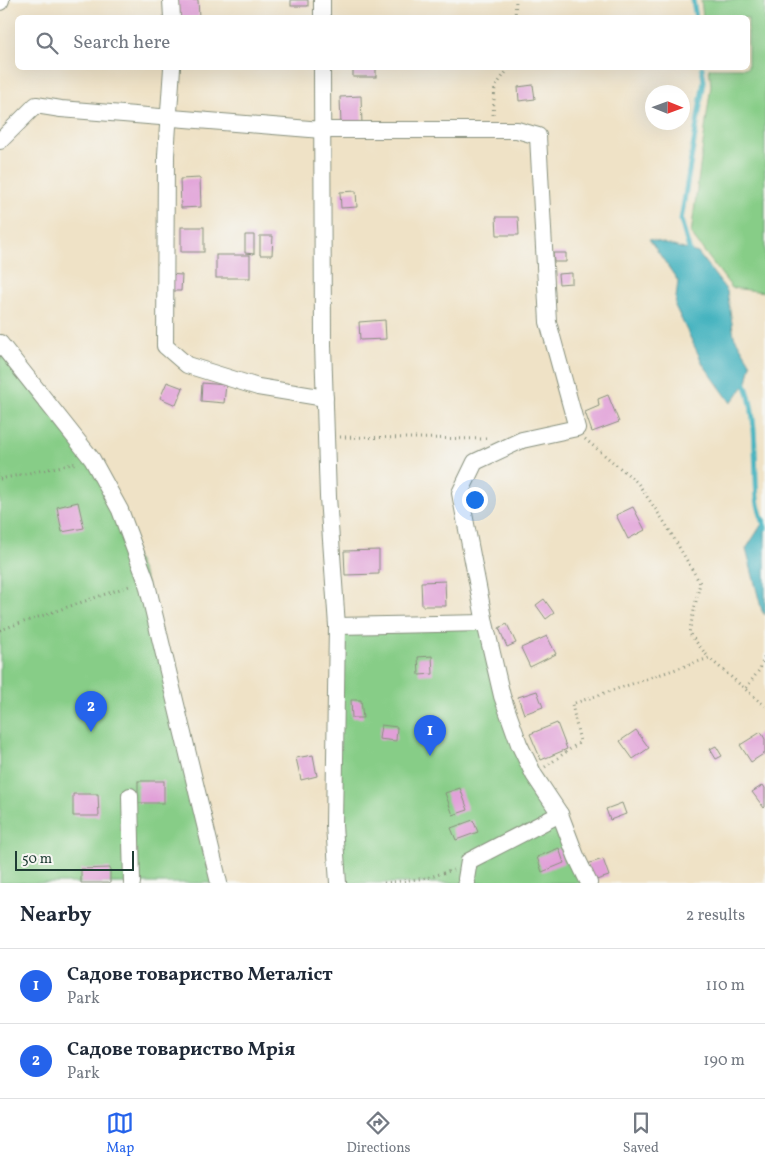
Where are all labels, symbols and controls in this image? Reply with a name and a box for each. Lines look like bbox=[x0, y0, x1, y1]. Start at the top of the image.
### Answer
search box bbox=[15, 15, 750, 70]
icon: search bbox=[33, 29, 61, 57]
text: Search here bbox=[73, 30, 170, 56]
north arrow bbox=[645, 85, 690, 130]
your location bbox=[462, 487, 488, 513]
pin: 2 bbox=[75, 691, 107, 732]
pin: 1 bbox=[414, 715, 446, 756]
scale bar bbox=[15, 848, 134, 871]
text: 50 m bbox=[22, 850, 52, 869]
text: Nearby bbox=[20, 901, 91, 930]
text: 2 results bbox=[686, 905, 745, 927]
text: Садове товариство Металіст bbox=[67, 962, 333, 988]
text: 1 bbox=[33, 975, 39, 997]
text: 110 m bbox=[706, 975, 745, 997]
text: Park bbox=[67, 988, 100, 1010]
text: Садове товариство Мрія bbox=[67, 1037, 295, 1063]
text: 2 bbox=[32, 1050, 40, 1072]
text: 190 m bbox=[703, 1050, 745, 1072]
text: Park bbox=[67, 1063, 100, 1085]
tab: Map bbox=[106, 1109, 134, 1158]
tab: Directions bbox=[346, 1109, 411, 1158]
tab: Saved bbox=[623, 1109, 659, 1158]

